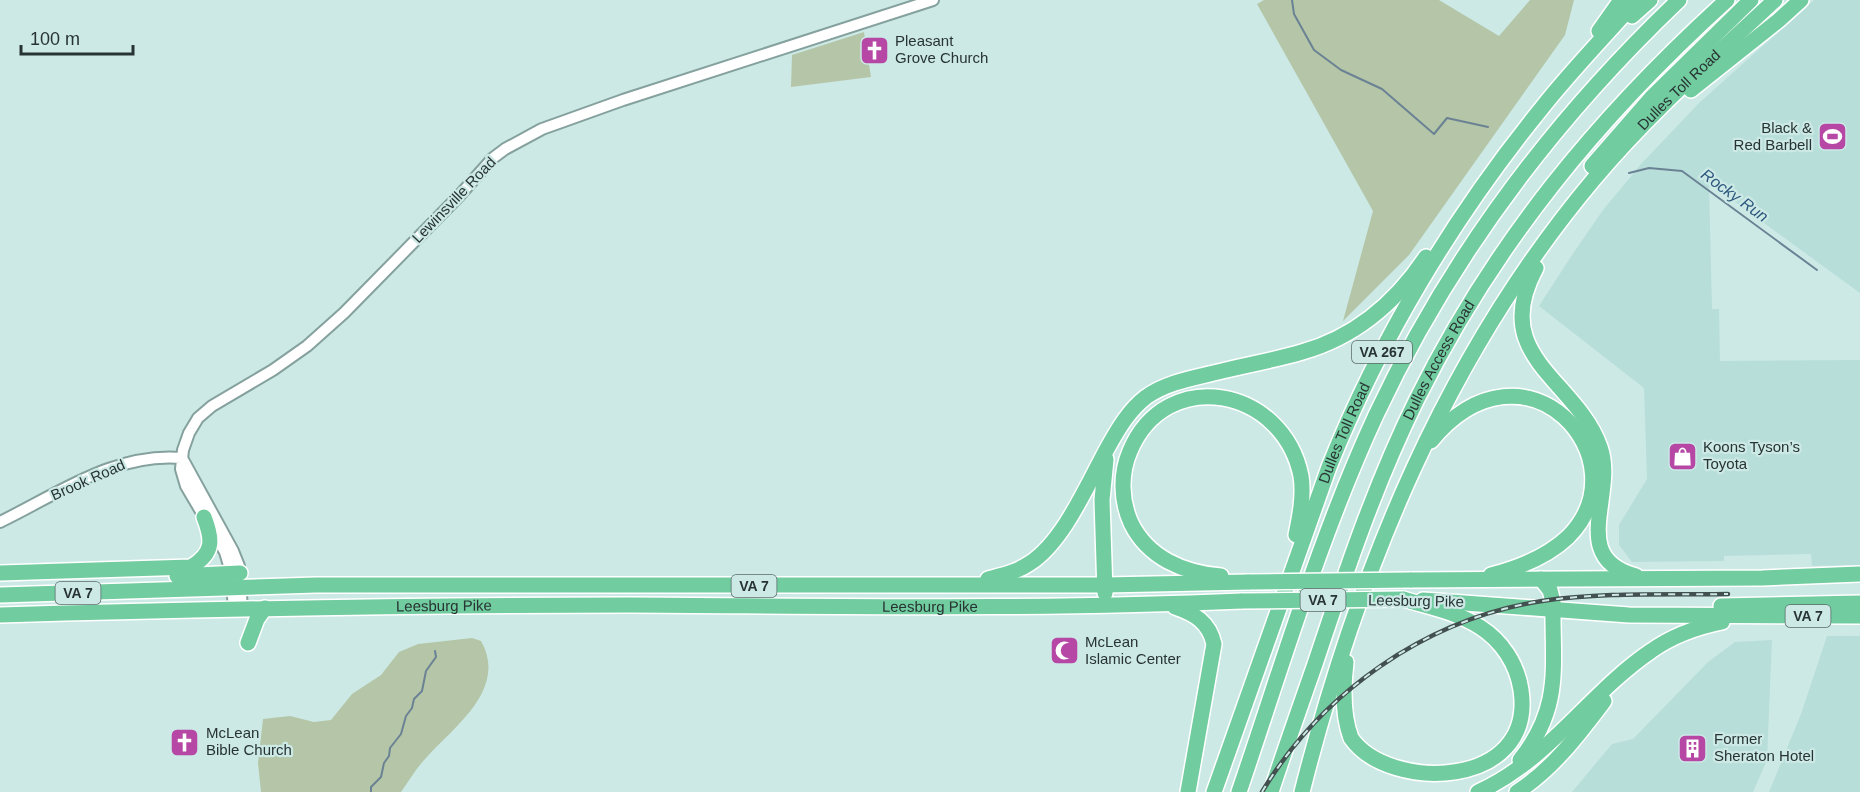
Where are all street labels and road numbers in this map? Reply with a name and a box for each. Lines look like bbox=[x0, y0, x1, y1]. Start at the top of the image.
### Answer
street label: Dulles Toll Road bbox=[1634, 46, 1724, 133]
street label: Lewinsville Road bbox=[408, 153, 499, 246]
street label: Dulles Access Road bbox=[1399, 297, 1478, 422]
road number: VA 267 bbox=[1352, 341, 1412, 363]
street label: Dulles Toll Road bbox=[1315, 380, 1373, 486]
street label: Brook Road bbox=[48, 456, 127, 503]
road number: VA 7 bbox=[732, 575, 777, 597]
road number: VA 7 bbox=[56, 582, 100, 604]
road number: VA 7 bbox=[1300, 589, 1346, 611]
street label: Leesburg Pike bbox=[1368, 591, 1464, 610]
street label: Leesburg Pike bbox=[396, 597, 492, 615]
street label: Leesburg Pike bbox=[882, 598, 978, 615]
road number: VA 7 bbox=[1786, 605, 1830, 627]

